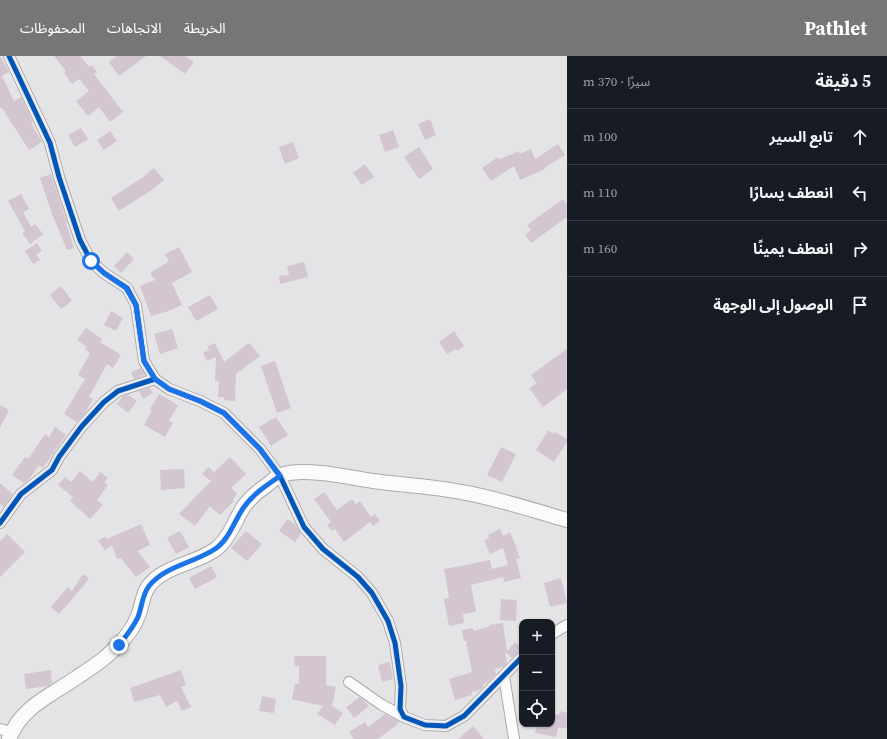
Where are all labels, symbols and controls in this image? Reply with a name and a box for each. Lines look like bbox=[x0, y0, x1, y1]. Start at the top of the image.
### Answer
text: Pathlet bbox=[804, 15, 867, 41]
text: المحفوظات bbox=[20, 18, 85, 38]
text: الاتجاهات bbox=[107, 18, 162, 38]
text: الخريطة bbox=[184, 18, 226, 38]
text: 5 دقيقة bbox=[815, 69, 871, 93]
text: سيرًا · 370 m bbox=[583, 73, 650, 90]
text: تابع السير bbox=[770, 126, 833, 147]
icon: ahead bbox=[849, 126, 871, 148]
text: 100 m bbox=[583, 128, 617, 145]
text: انعطف يسارًا bbox=[749, 182, 833, 203]
icon: left bbox=[849, 182, 871, 204]
text: 110 m bbox=[583, 184, 617, 201]
text: انعطف يمينًا bbox=[753, 238, 833, 259]
icon: right bbox=[849, 238, 871, 260]
text: 160 m bbox=[583, 240, 617, 257]
route start bbox=[82, 252, 100, 270]
text: الوصول إلى الوجهة bbox=[713, 294, 833, 315]
icon: arrive bbox=[849, 294, 871, 316]
map controls bbox=[519, 619, 555, 727]
button: + bbox=[519, 619, 555, 655]
route end bbox=[110, 636, 128, 654]
button: − bbox=[519, 655, 555, 691]
button: locate bbox=[519, 691, 555, 727]

